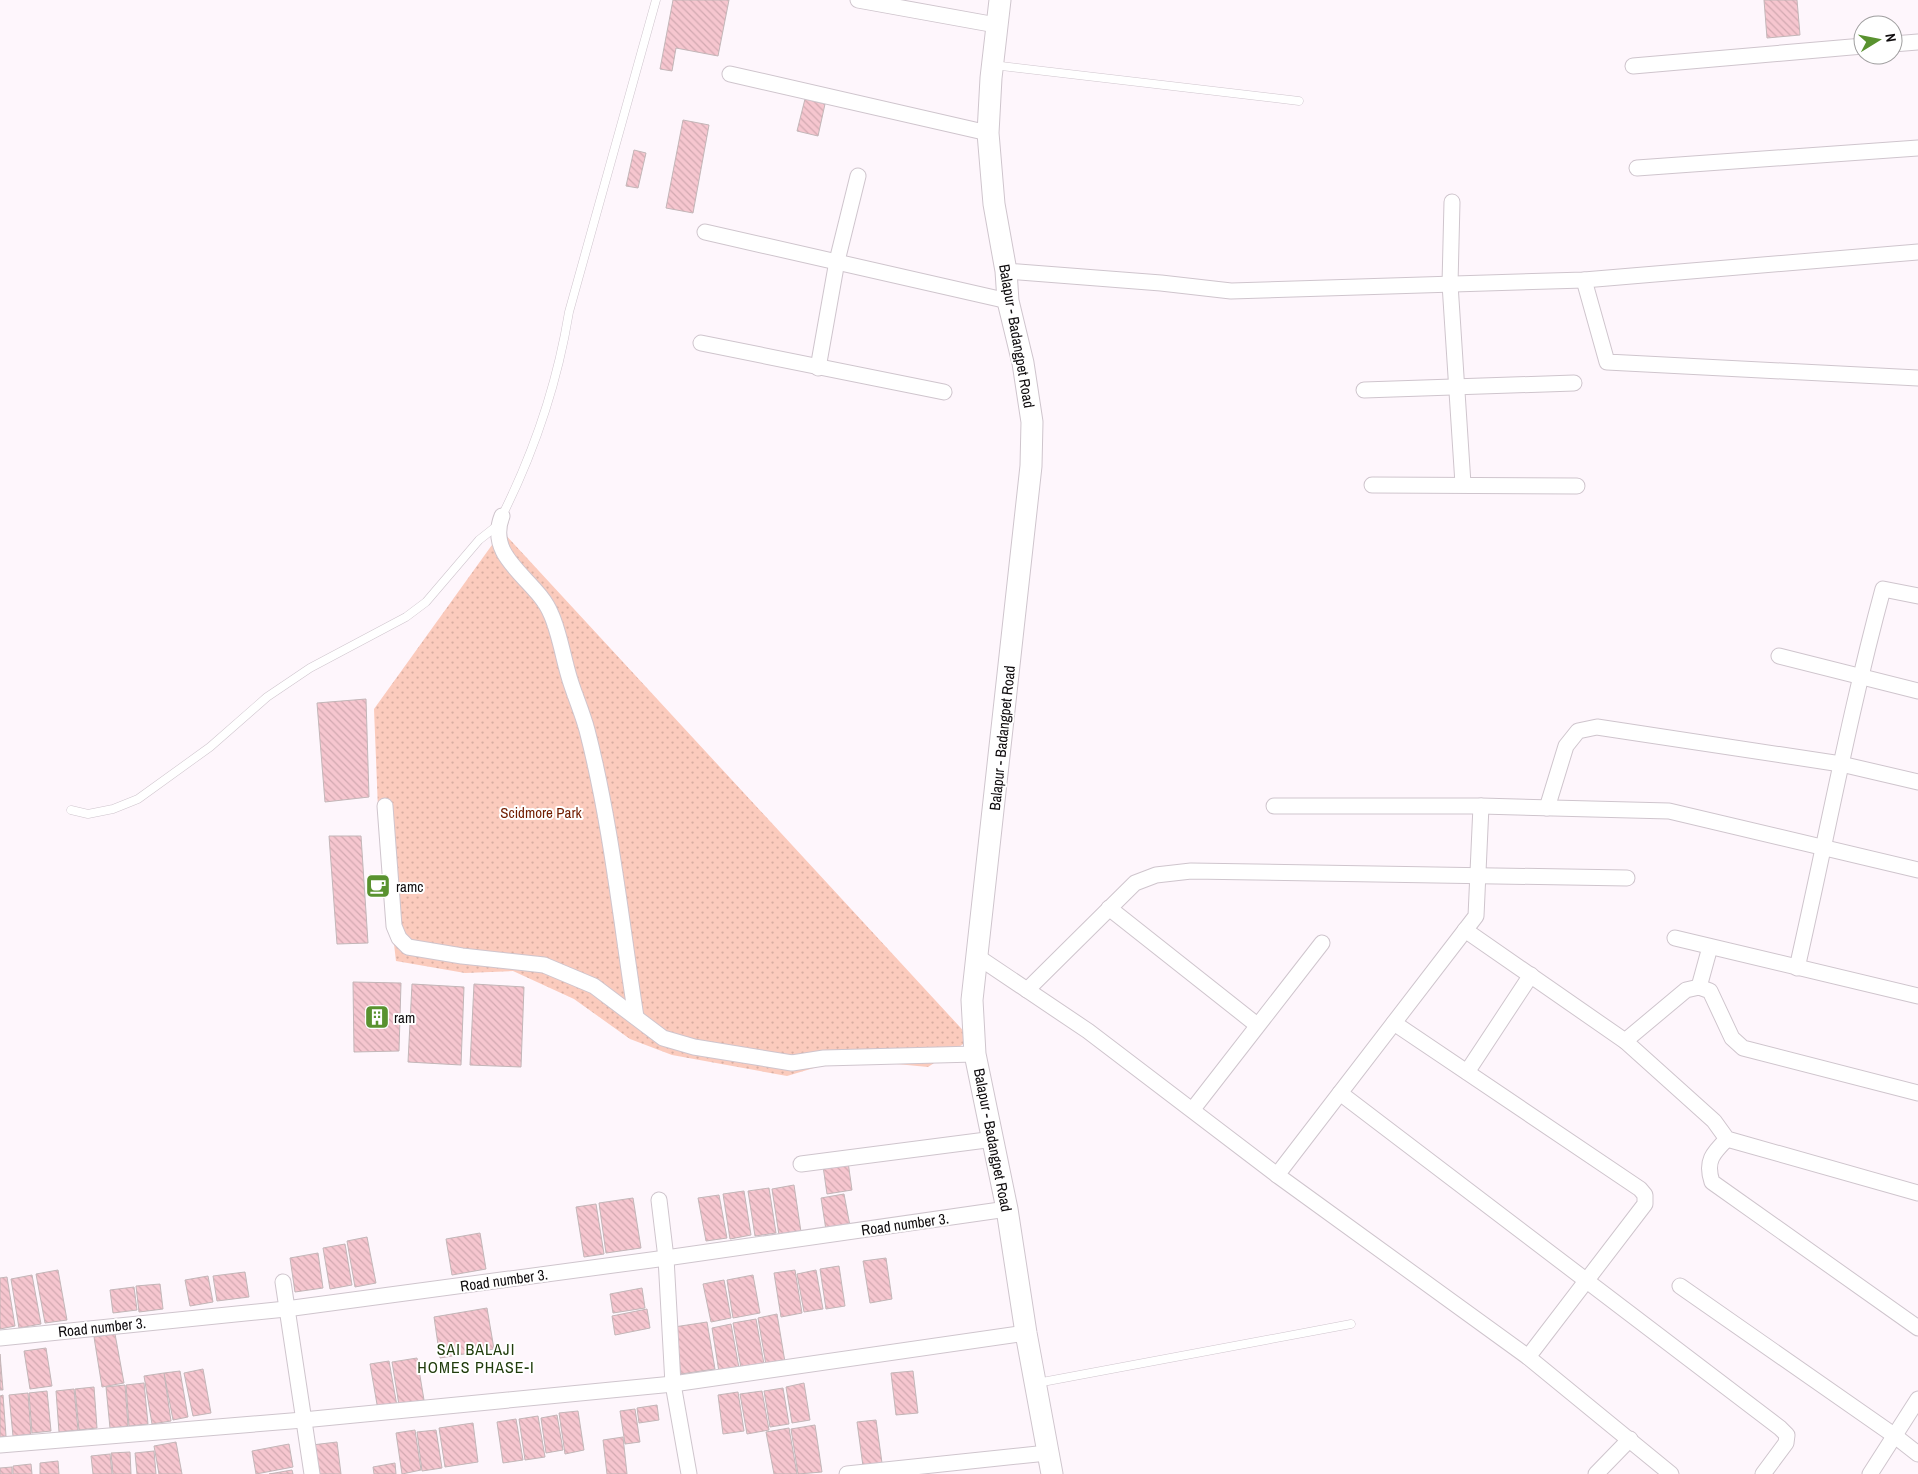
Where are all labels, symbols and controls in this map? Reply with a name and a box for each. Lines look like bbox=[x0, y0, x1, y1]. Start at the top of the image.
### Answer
north arrow bbox=[1853, 15, 1903, 65]
text: N bbox=[1881, 32, 1900, 43]
street label: Balapur - Badangpet Road bbox=[994, 262, 1040, 410]
street label: Balapur - Badangpet Road bbox=[984, 664, 1020, 812]
park label: Scidmore Park bbox=[500, 802, 583, 823]
cafe icon: ramc bbox=[365, 873, 391, 899]
place label: ramc bbox=[396, 876, 423, 897]
building icon: ram bbox=[364, 1004, 390, 1030]
place label: ram bbox=[394, 1007, 415, 1028]
street label: Balapur - Badangpet Road bbox=[969, 1067, 1017, 1213]
street label: Road number 3. bbox=[860, 1207, 950, 1241]
street label: Road number 3. bbox=[459, 1263, 549, 1297]
street label: Road number 3. bbox=[57, 1312, 147, 1342]
district label: SAI BALAJI HOMES PHASE-I bbox=[417, 1338, 535, 1378]

